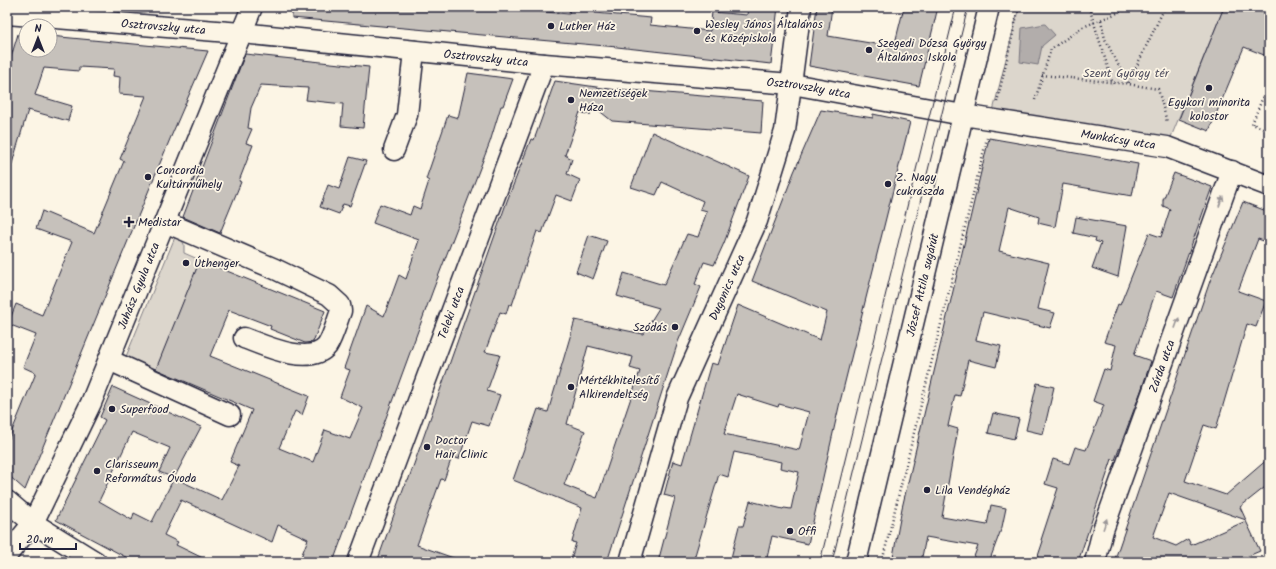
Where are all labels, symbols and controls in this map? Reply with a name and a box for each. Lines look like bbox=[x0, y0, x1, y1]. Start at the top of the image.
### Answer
street label: Osztrovszky utca bbox=[120, 14, 207, 40]
place label: Wesley János Általános és Középiskola bbox=[705, 15, 823, 48]
place label: Luther Ház bbox=[559, 17, 616, 36]
north arrow bbox=[18, 18, 58, 58]
text: N bbox=[35, 20, 42, 38]
marker: Luther Ház bbox=[546, 21, 556, 31]
marker: Wesley János Általános és Középiskola bbox=[692, 26, 702, 36]
place label: Szegedi Dózsa György Általános Iskola bbox=[877, 34, 987, 67]
street label: Osztrovszky utca bbox=[443, 44, 529, 72]
marker: Szegedi Dózsa György Általános Iskola bbox=[864, 45, 874, 55]
park label: Szent György tér bbox=[1083, 64, 1170, 83]
street label: Osztrovszky utca bbox=[766, 72, 852, 104]
marker: Egykori minorita kolostor bbox=[1204, 83, 1214, 93]
place label: Nemzetiségek Háza bbox=[579, 84, 648, 117]
place label: Egykori minorita kolostor bbox=[1168, 93, 1251, 126]
marker: Nemzetiségek Háza bbox=[566, 95, 576, 105]
street label: Munkácsy utca bbox=[1079, 124, 1157, 155]
place label: Concordia Kultúrműhely bbox=[156, 161, 222, 194]
place label: Z. Nagy cukrászda bbox=[896, 168, 945, 201]
marker: Concordia Kultúrműhely bbox=[143, 172, 153, 182]
marker: Z. Nagy cukrászda bbox=[883, 179, 893, 189]
one-way arrow bbox=[1219, 194, 1225, 206]
place label: Medistar bbox=[138, 213, 182, 232]
marker: Medistar bbox=[123, 216, 135, 228]
street label: József Attila sugárút bbox=[901, 231, 944, 338]
street label: Juhász Gyula utca bbox=[112, 239, 165, 332]
street label: Dugonics utca bbox=[704, 251, 750, 323]
place label: Úthenger bbox=[194, 254, 240, 273]
marker: Úthenger bbox=[181, 258, 191, 268]
street label: Teleki utca bbox=[433, 283, 470, 342]
one-way arrow bbox=[1175, 317, 1181, 329]
place label: Szódás bbox=[633, 318, 667, 337]
marker: Szódás bbox=[670, 322, 680, 332]
street label: Zárda utca bbox=[1144, 337, 1180, 395]
place label: Mértékhitelesítő Alkirendeltség bbox=[579, 371, 661, 404]
marker: Mértékhitelesítő Alkirendeltség bbox=[566, 382, 576, 392]
place label: Superfood bbox=[120, 400, 170, 419]
marker: Superfood bbox=[107, 404, 117, 414]
place label: Doctor Hair Clinic bbox=[435, 431, 488, 464]
marker: Doctor Hair Clinic bbox=[422, 442, 432, 452]
place label: Clarisseum Református Óvoda bbox=[105, 455, 197, 488]
marker: Clarisseum Református Óvoda bbox=[92, 466, 102, 476]
place label: Lila Vendégház bbox=[935, 481, 1010, 500]
marker: Lila Vendégház bbox=[922, 485, 932, 495]
one-way arrow bbox=[1102, 518, 1108, 530]
place label: Offi bbox=[798, 522, 817, 541]
scale bar bbox=[20, 525, 76, 551]
marker: Offi bbox=[785, 526, 795, 536]
text: 20 m bbox=[26, 530, 54, 549]

